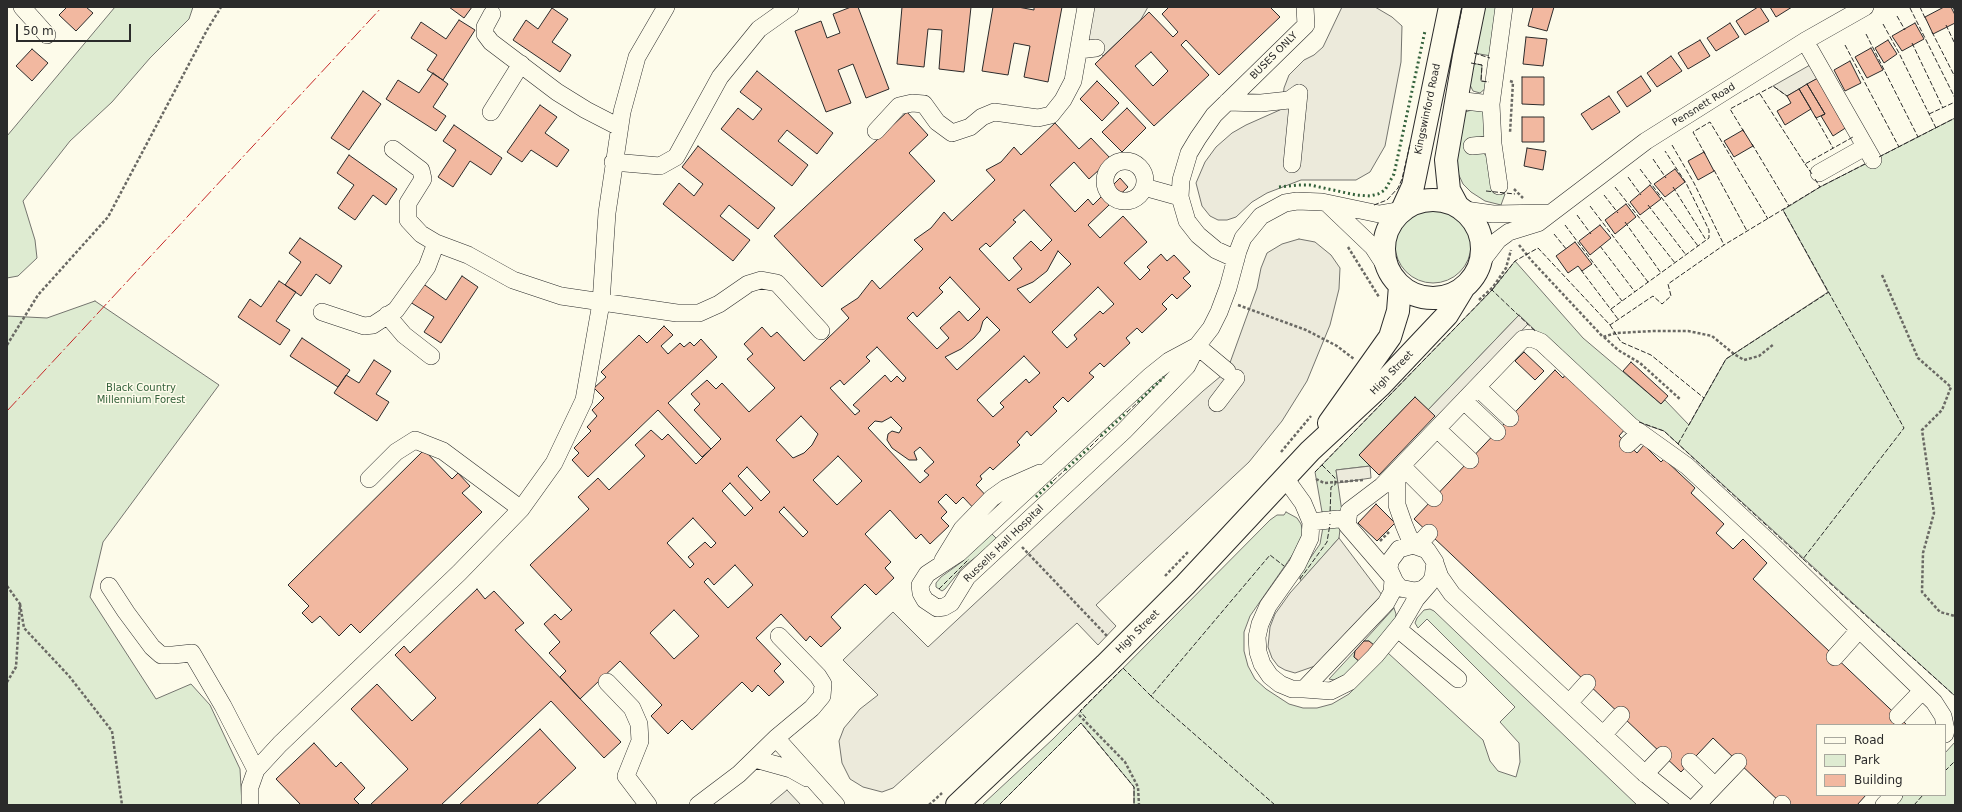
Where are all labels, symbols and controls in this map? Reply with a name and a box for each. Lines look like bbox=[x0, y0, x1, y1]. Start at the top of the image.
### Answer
scale bar bbox=[18, 16, 133, 42]
text: 50 m bbox=[23, 24, 54, 38]
street label: BUSES ONLY bbox=[1248, 30, 1300, 82]
street label: Kingswinford Road bbox=[1412, 62, 1444, 156]
street label: Pensnett Road bbox=[1670, 81, 1738, 129]
street label: High Street bbox=[1368, 348, 1416, 398]
park label: Black Country Millennium Forest bbox=[97, 382, 185, 406]
street label: Russells Hall Hospital bbox=[962, 503, 1046, 585]
street label: High Street bbox=[1114, 608, 1162, 656]
legend bbox=[1816, 724, 1946, 796]
text: Road bbox=[1854, 733, 1884, 747]
text: Park bbox=[1854, 753, 1880, 767]
text: Building bbox=[1854, 773, 1903, 787]

